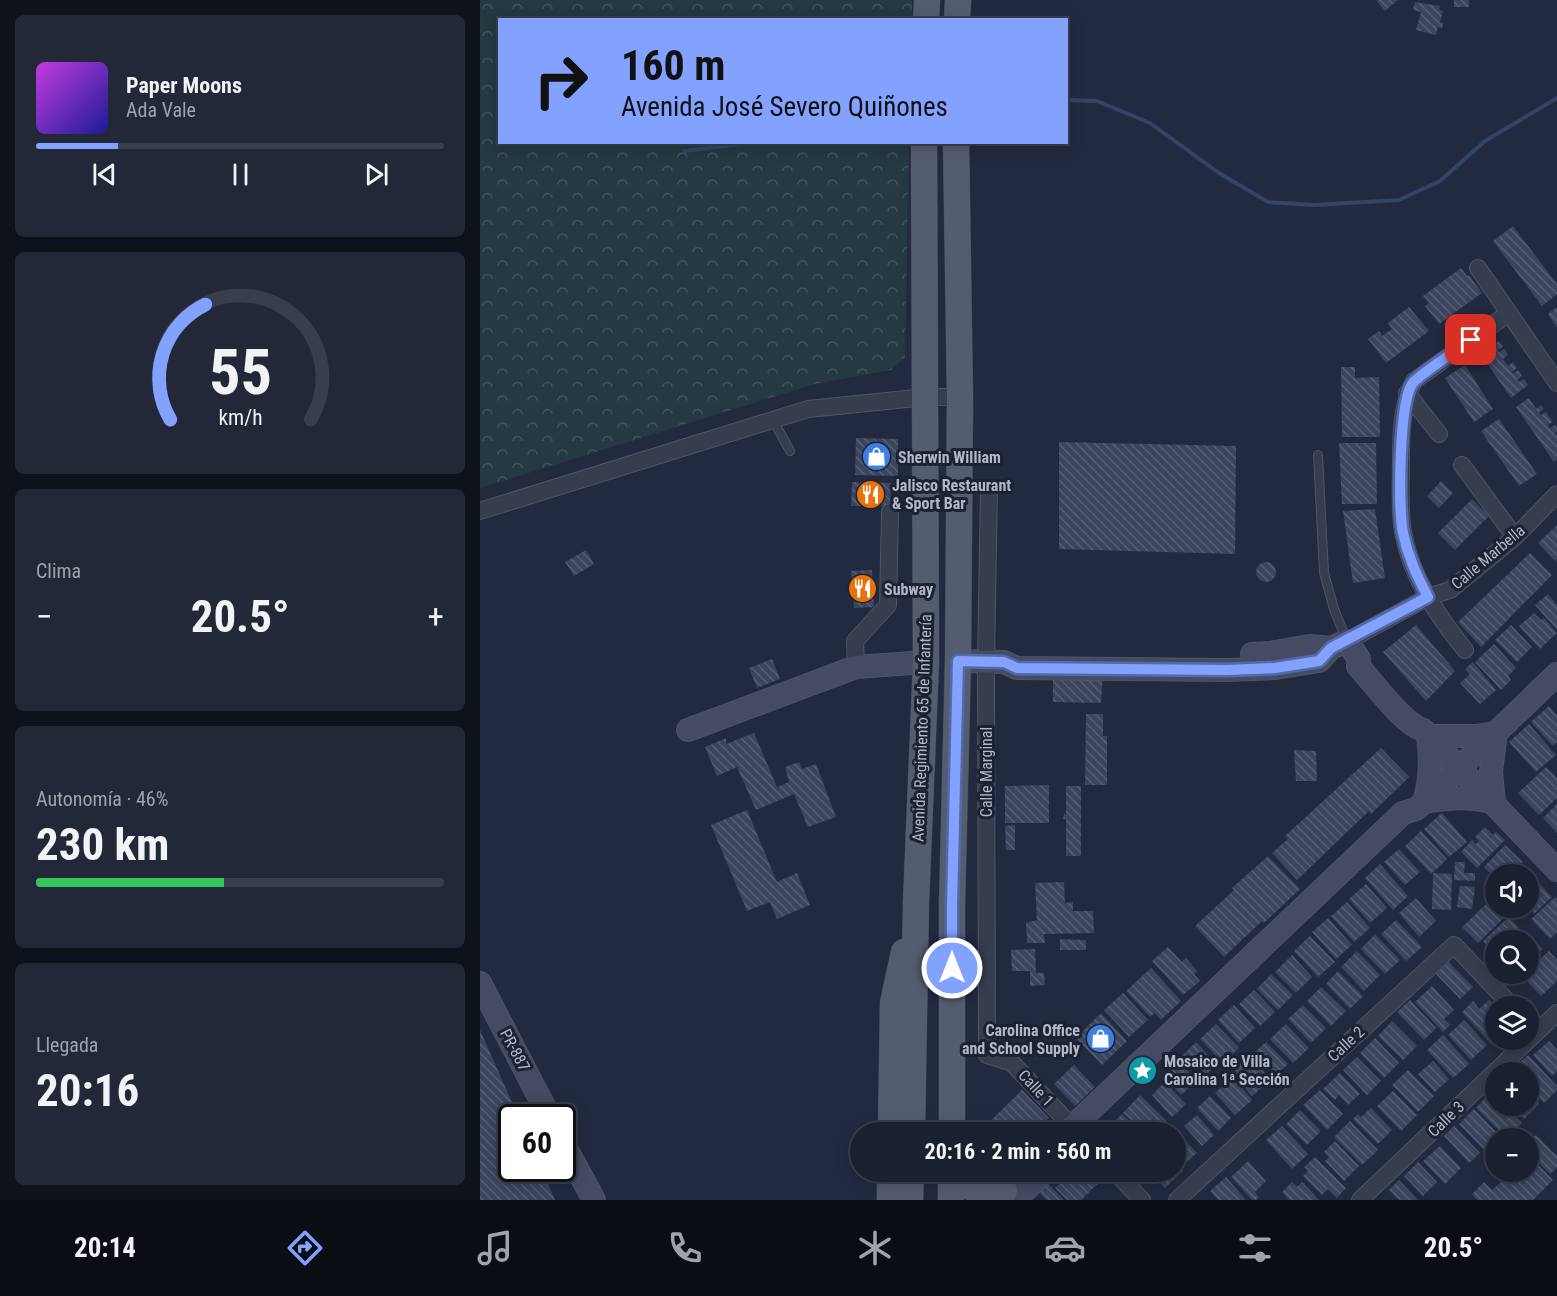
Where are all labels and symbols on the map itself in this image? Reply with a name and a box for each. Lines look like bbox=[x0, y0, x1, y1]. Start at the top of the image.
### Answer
pin bbox=[1445, 314, 1496, 365]
shop icon: Sherwin William bbox=[861, 441, 893, 473]
place label: Sherwin William bbox=[898, 448, 1001, 467]
place label: Jalisco Restaurant & Sport Bar bbox=[892, 476, 1011, 513]
restaurant icon: Jalisco Restaurant & Sport Bar bbox=[855, 478, 887, 510]
street label: Calle Marbella bbox=[1447, 521, 1529, 593]
restaurant icon: Subway bbox=[847, 573, 879, 605]
place label: Subway bbox=[884, 580, 933, 599]
street label: Avenida Regimiento 65 de Infantería bbox=[909, 614, 935, 842]
street label: Calle Marginal bbox=[977, 727, 996, 817]
position arrow bbox=[920, 936, 984, 1000]
place label: Carolina Office and School Supply bbox=[962, 1021, 1080, 1058]
street label: Calle 2 bbox=[1324, 1022, 1368, 1066]
shop icon: Carolina Office and School Supply bbox=[1085, 1023, 1117, 1055]
street label: PR-887 bbox=[496, 1026, 534, 1074]
place label: Mosaico de Villa Carolina 1ª Sección bbox=[1164, 1052, 1290, 1089]
place icon: Mosaico de Villa Carolina 1ª Sección bbox=[1127, 1054, 1159, 1086]
street label: Calle 1 bbox=[1014, 1066, 1058, 1110]
street label: Calle 3 bbox=[1424, 1097, 1468, 1141]
speed limit sign: 60 bbox=[498, 1104, 576, 1182]

